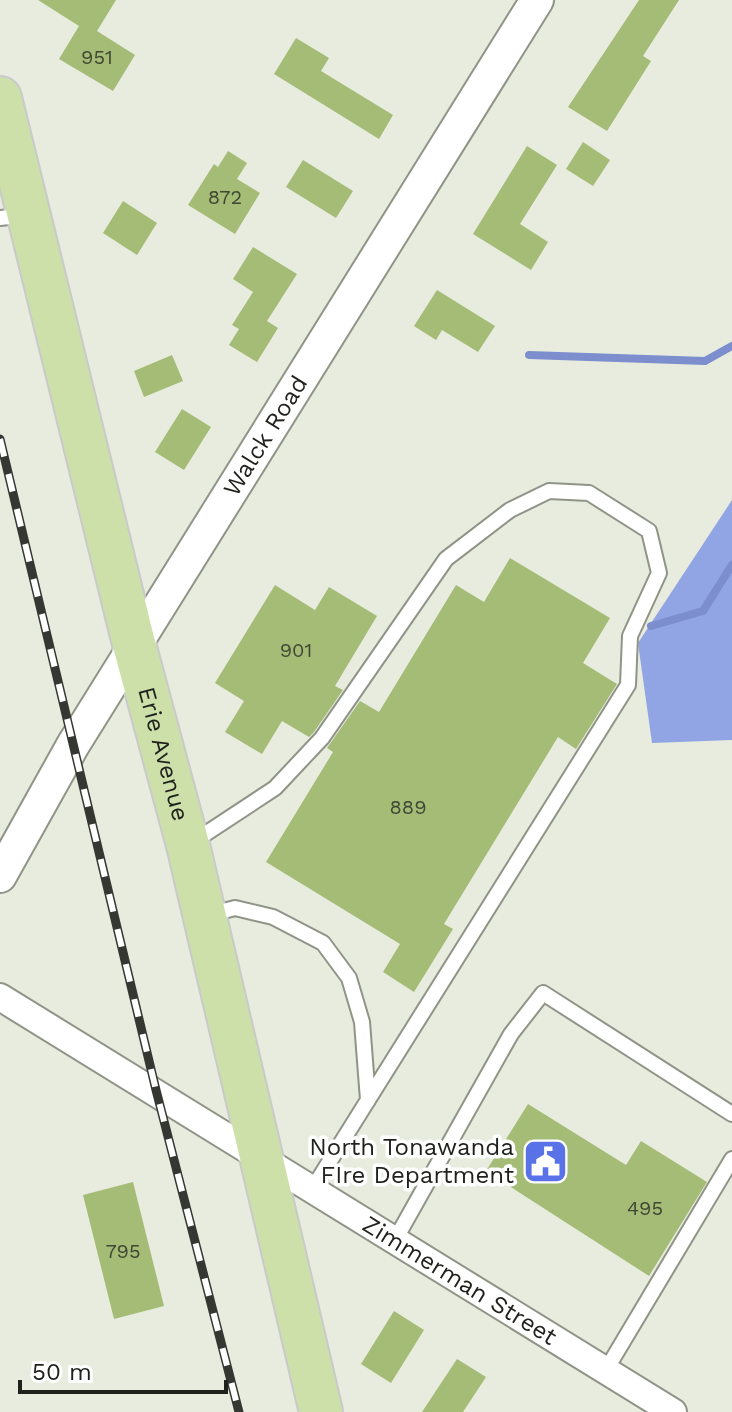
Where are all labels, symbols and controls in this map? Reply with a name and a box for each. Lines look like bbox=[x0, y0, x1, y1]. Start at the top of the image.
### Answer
house number: 951 bbox=[81, 45, 113, 69]
house number: 872 bbox=[208, 185, 242, 209]
street label: Walck Road bbox=[218, 371, 313, 501]
house number: 901 bbox=[280, 638, 312, 662]
street label: Erie Avenue bbox=[132, 684, 195, 824]
house number: 889 bbox=[390, 795, 426, 819]
place label: North Tonawanda FIre Department bbox=[309, 1133, 514, 1189]
public building icon: North Tonawanda FIre Department bbox=[521, 1137, 569, 1185]
house number: 495 bbox=[627, 1196, 663, 1220]
street label: Zimmerman Street bbox=[357, 1210, 562, 1351]
house number: 795 bbox=[105, 1239, 141, 1263]
scale bar bbox=[20, 1344, 226, 1394]
text: 50 m bbox=[32, 1358, 92, 1386]

